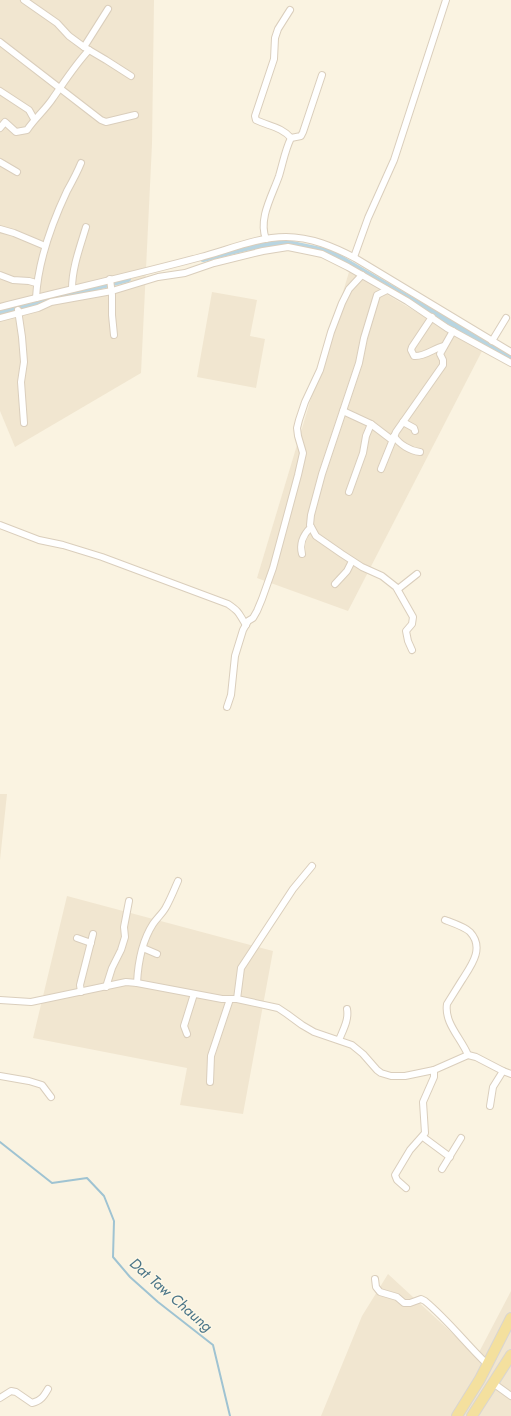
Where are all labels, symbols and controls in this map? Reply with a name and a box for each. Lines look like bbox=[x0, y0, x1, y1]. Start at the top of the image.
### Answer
water label: Dat Taw Chaung bbox=[125, 1253, 218, 1338]

